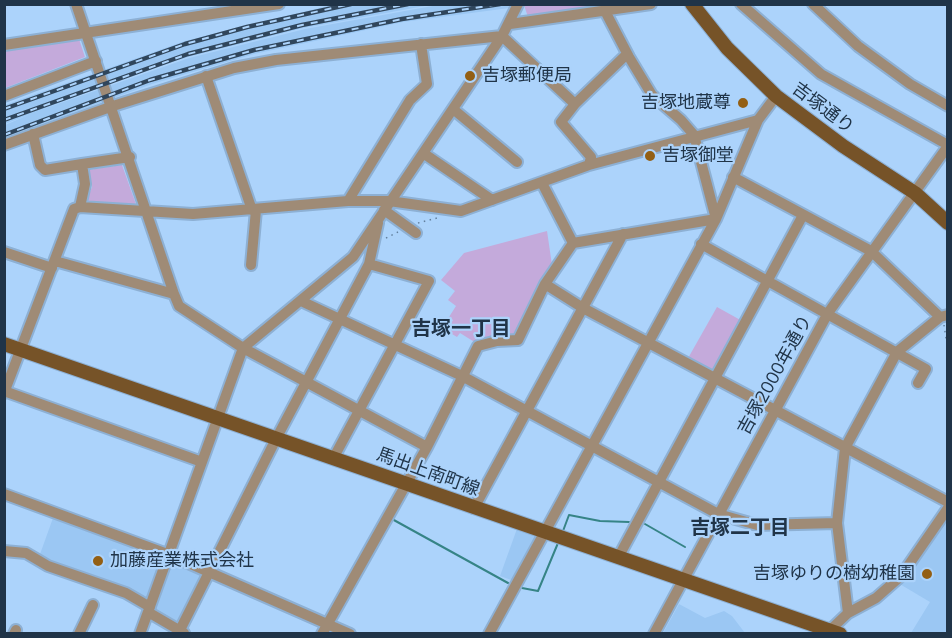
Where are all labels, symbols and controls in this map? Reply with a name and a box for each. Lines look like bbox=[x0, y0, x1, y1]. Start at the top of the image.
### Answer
place label: 吉塚郵便局 bbox=[482, 65, 572, 87]
marker: 吉塚郵便局 bbox=[463, 69, 477, 83]
street label: 吉塚通り bbox=[788, 78, 858, 138]
place label: 吉塚地蔵尊 bbox=[641, 92, 731, 114]
marker: 吉塚地蔵尊 bbox=[736, 96, 750, 110]
place label: 吉塚御堂 bbox=[662, 145, 734, 167]
marker: 吉塚御堂 bbox=[643, 149, 657, 163]
street label: 吉塚2000年通り bbox=[733, 312, 817, 438]
district label: 吉塚一丁目 bbox=[411, 317, 511, 341]
street label: 馬出上南町線 bbox=[374, 443, 482, 501]
district label: 吉塚二丁目 bbox=[690, 516, 790, 540]
place label: 加藤産業株式会社 bbox=[110, 550, 254, 572]
marker: 加藤産業株式会社 bbox=[91, 554, 105, 568]
place label: 吉塚ゆりの樹幼稚園 bbox=[753, 563, 915, 585]
marker: 吉塚ゆりの樹幼稚園 bbox=[920, 567, 934, 581]

